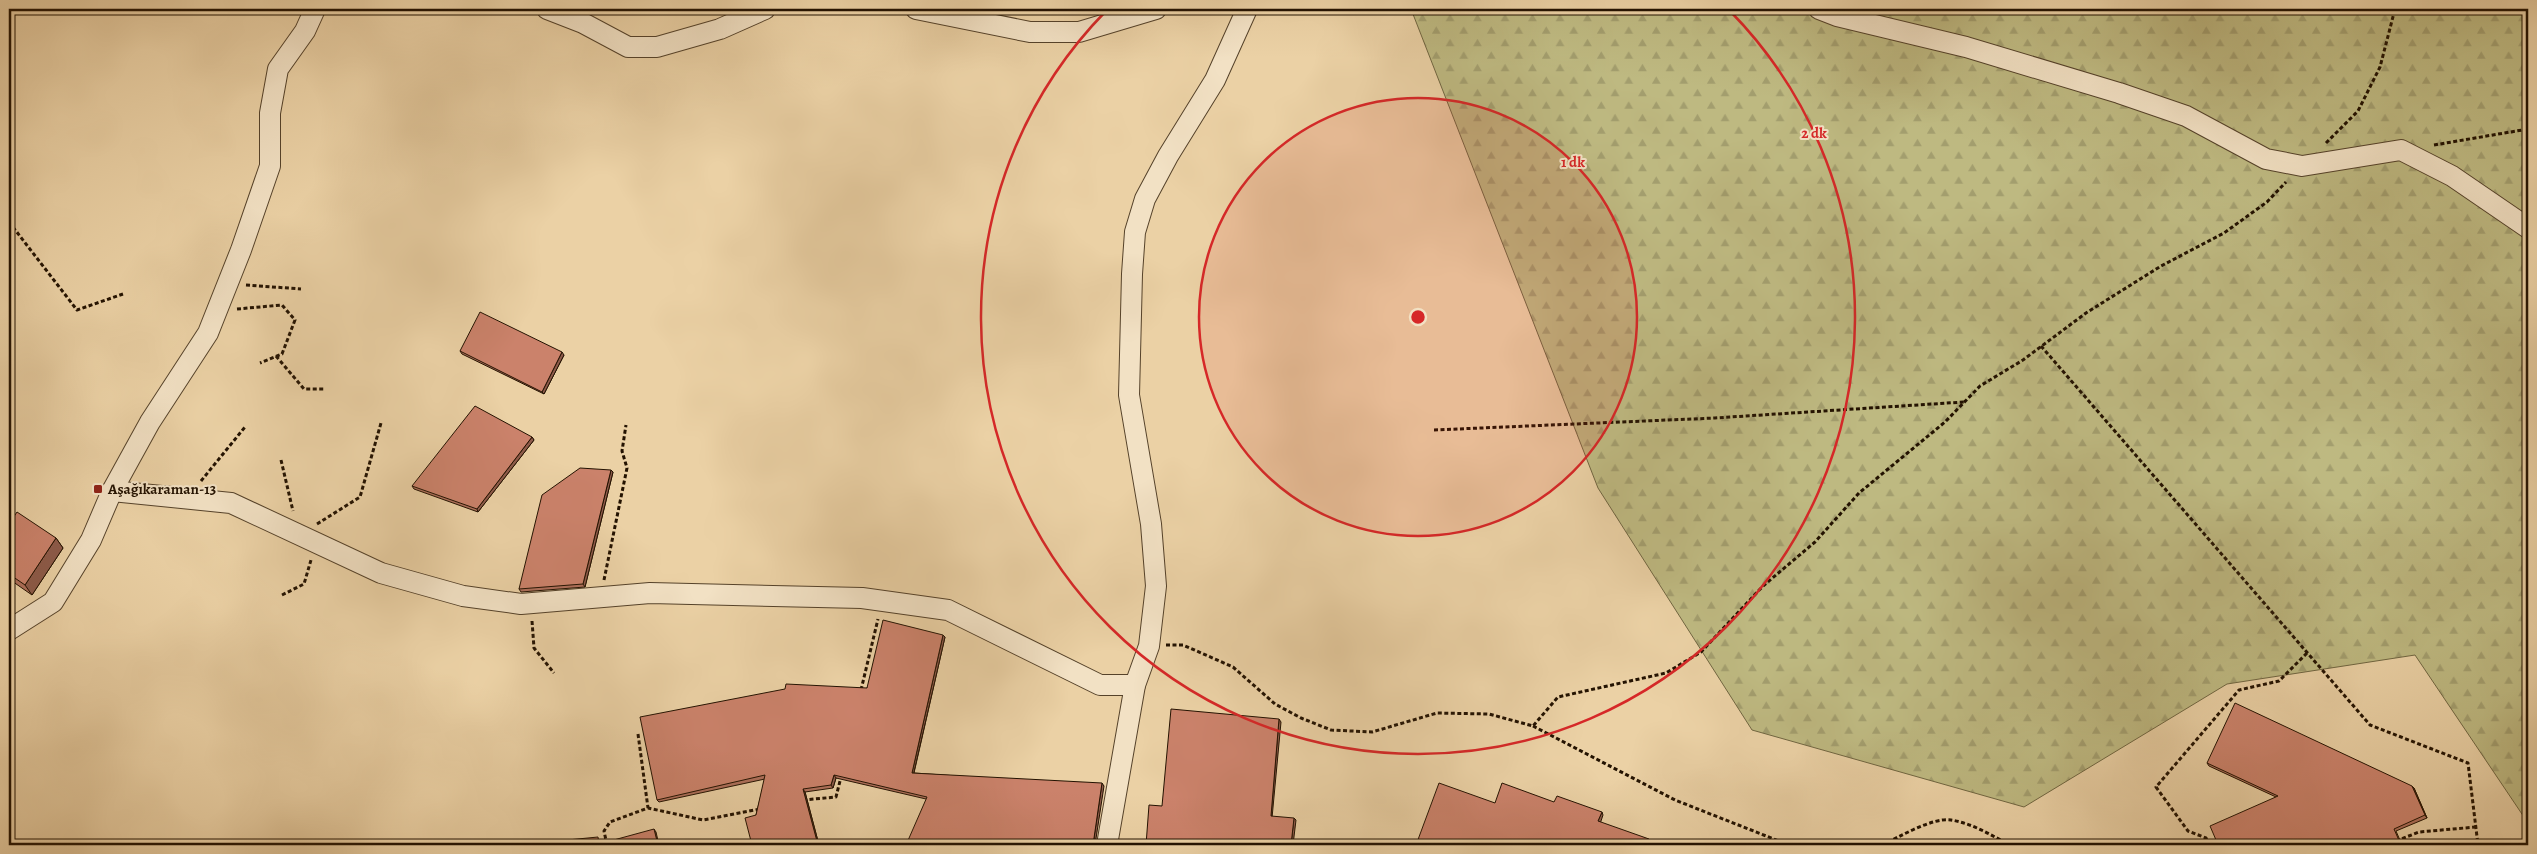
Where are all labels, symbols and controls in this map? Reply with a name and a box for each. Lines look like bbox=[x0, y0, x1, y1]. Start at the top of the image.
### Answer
text: 2 dk bbox=[1801, 123, 1827, 143]
text: 1 dk bbox=[1561, 152, 1585, 172]
centre of rings bbox=[1409, 308, 1427, 326]
place label: Aşağıkaraman-13 bbox=[107, 479, 216, 499]
marker: Aşağıkaraman-13 bbox=[92, 483, 104, 495]

